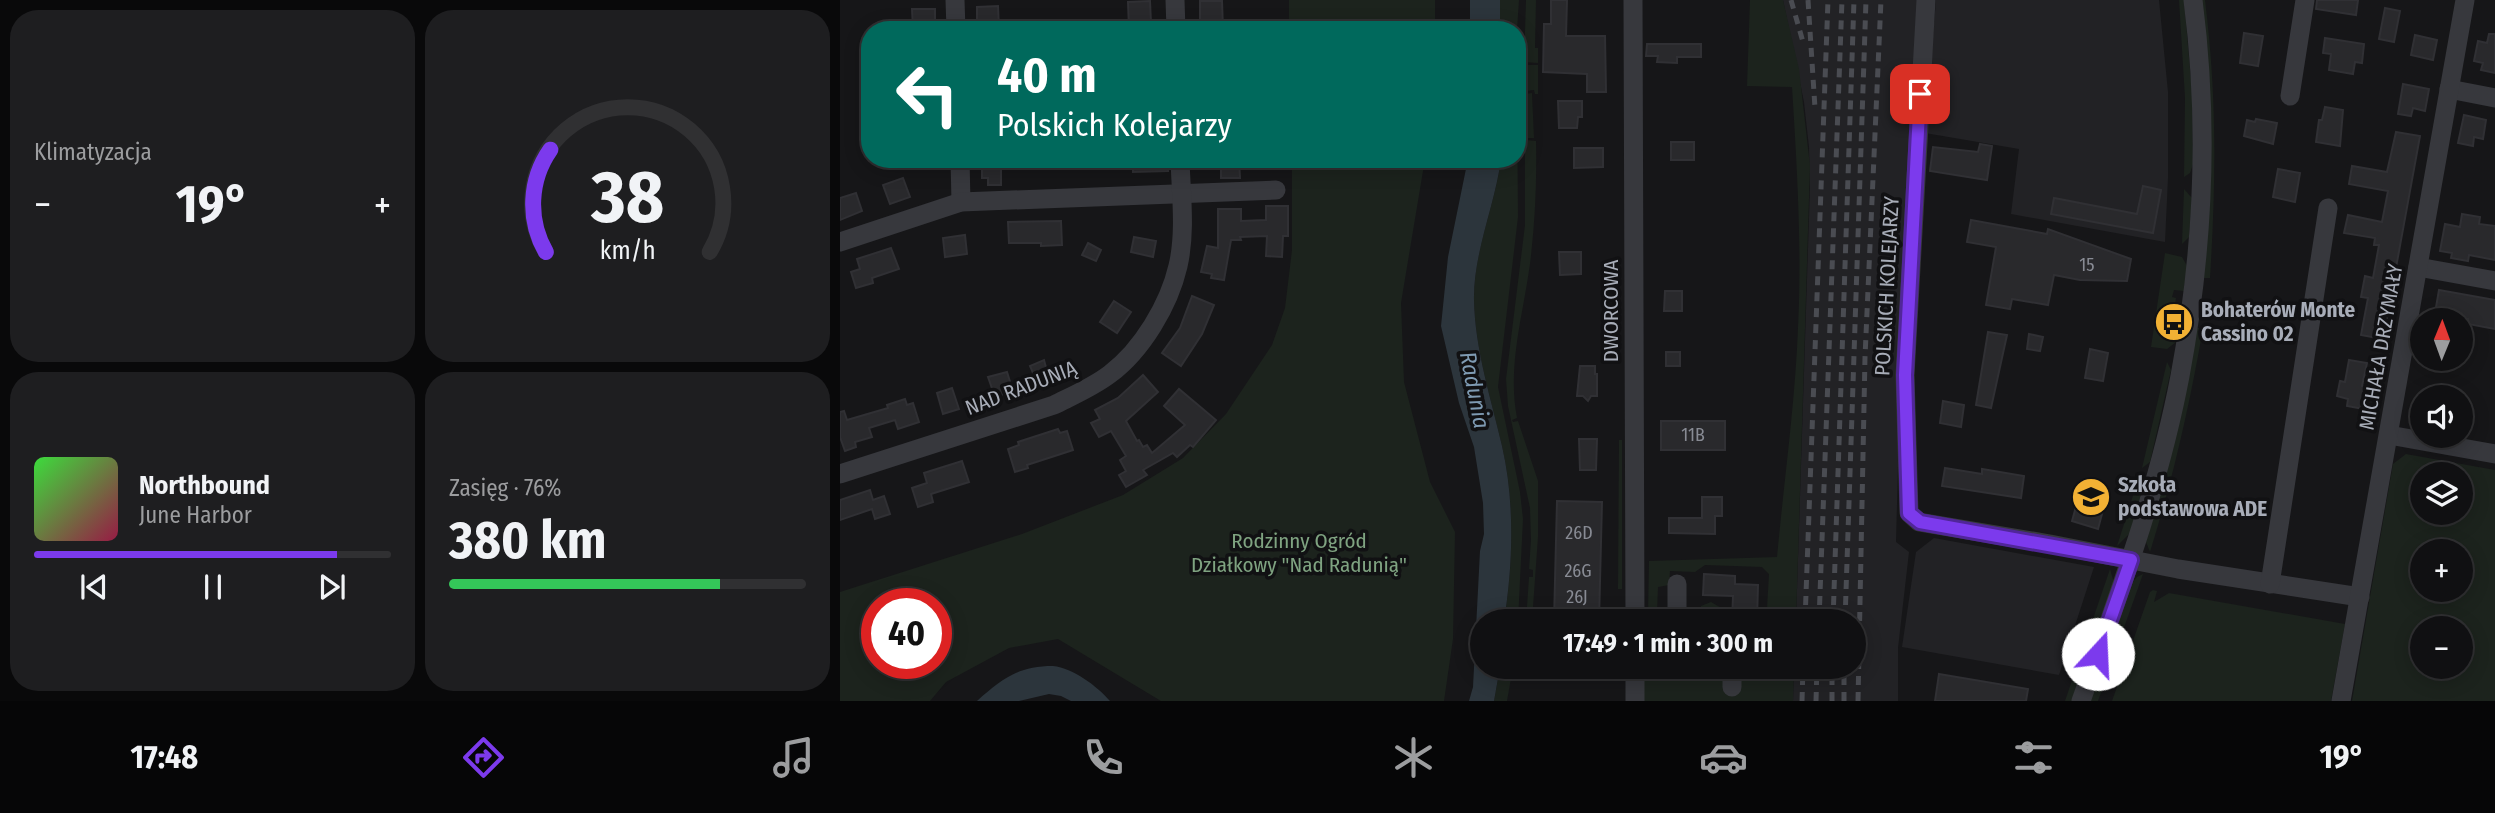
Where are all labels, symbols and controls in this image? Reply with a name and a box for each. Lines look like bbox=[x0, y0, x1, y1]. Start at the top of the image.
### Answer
text: 40 m bbox=[997, 46, 1097, 105]
icon: left bbox=[882, 49, 973, 140]
pin bbox=[1890, 64, 1950, 124]
icon: arrive bbox=[1901, 75, 1939, 113]
text: Polskich Kolejarzy bbox=[997, 106, 1232, 144]
text: Klimatyzacja bbox=[34, 138, 152, 166]
text: 38 bbox=[590, 154, 664, 241]
text: 19° bbox=[176, 173, 249, 236]
text: − bbox=[34, 182, 51, 228]
text: + bbox=[374, 182, 391, 228]
street label: POLSKICH KOLEJARZY bbox=[1869, 195, 1905, 377]
text: km/h bbox=[600, 236, 655, 266]
house number: 15 bbox=[2079, 254, 2095, 276]
street label: DWORCOWA bbox=[1598, 260, 1624, 362]
street label: MICHAŁA DRZYMAŁY bbox=[2354, 261, 2409, 432]
place label: Bohaterów Monte Cassino 02 bbox=[2201, 297, 2356, 347]
bus stop icon: Bohaterów Monte Cassino 02 bbox=[2153, 301, 2195, 343]
north arrow bbox=[2410, 308, 2473, 371]
map controls bbox=[2410, 308, 2473, 679]
water label: Radunia bbox=[1454, 349, 1496, 431]
street label: NAD RADUNIĄ bbox=[962, 355, 1080, 421]
button: sound bbox=[2410, 385, 2473, 448]
house number: 11B bbox=[1681, 424, 1705, 446]
button: layers bbox=[2410, 462, 2473, 525]
text: Northbound bbox=[139, 470, 270, 501]
place label: Szkoła podstawowa ADE bbox=[2118, 472, 2267, 522]
text: Zasięg · 76% bbox=[449, 474, 562, 502]
school or university icon: Szkoła podstawowa ADE bbox=[2070, 476, 2112, 518]
text: June Harbor bbox=[139, 501, 252, 529]
text: 380 km bbox=[449, 509, 606, 572]
house number: 26D bbox=[1565, 522, 1593, 544]
park label: Rodzinny Ogród Działkowy "Nad Radunią" bbox=[1191, 528, 1407, 578]
button: + bbox=[2410, 539, 2473, 602]
house number: 26G bbox=[1564, 560, 1592, 582]
icon: previous bbox=[75, 568, 113, 606]
icon: pause bbox=[194, 568, 232, 606]
icon: next bbox=[313, 568, 351, 606]
house number: 26J bbox=[1566, 586, 1588, 608]
speed limit sign: 40 bbox=[861, 588, 952, 679]
button: − bbox=[2410, 616, 2473, 679]
position arrow bbox=[2061, 617, 2135, 691]
text: 17:49 · 1 min · 300 m bbox=[1563, 628, 1773, 659]
icon: directions bbox=[459, 733, 508, 782]
icon: music bbox=[769, 733, 818, 782]
icon: phone bbox=[1079, 733, 1128, 782]
icon: climate bbox=[1389, 733, 1438, 782]
icon: car bbox=[1699, 733, 1748, 782]
icon: filters bbox=[2009, 733, 2058, 782]
text: 17:48 bbox=[131, 738, 198, 776]
text: 19° bbox=[2319, 738, 2364, 776]

